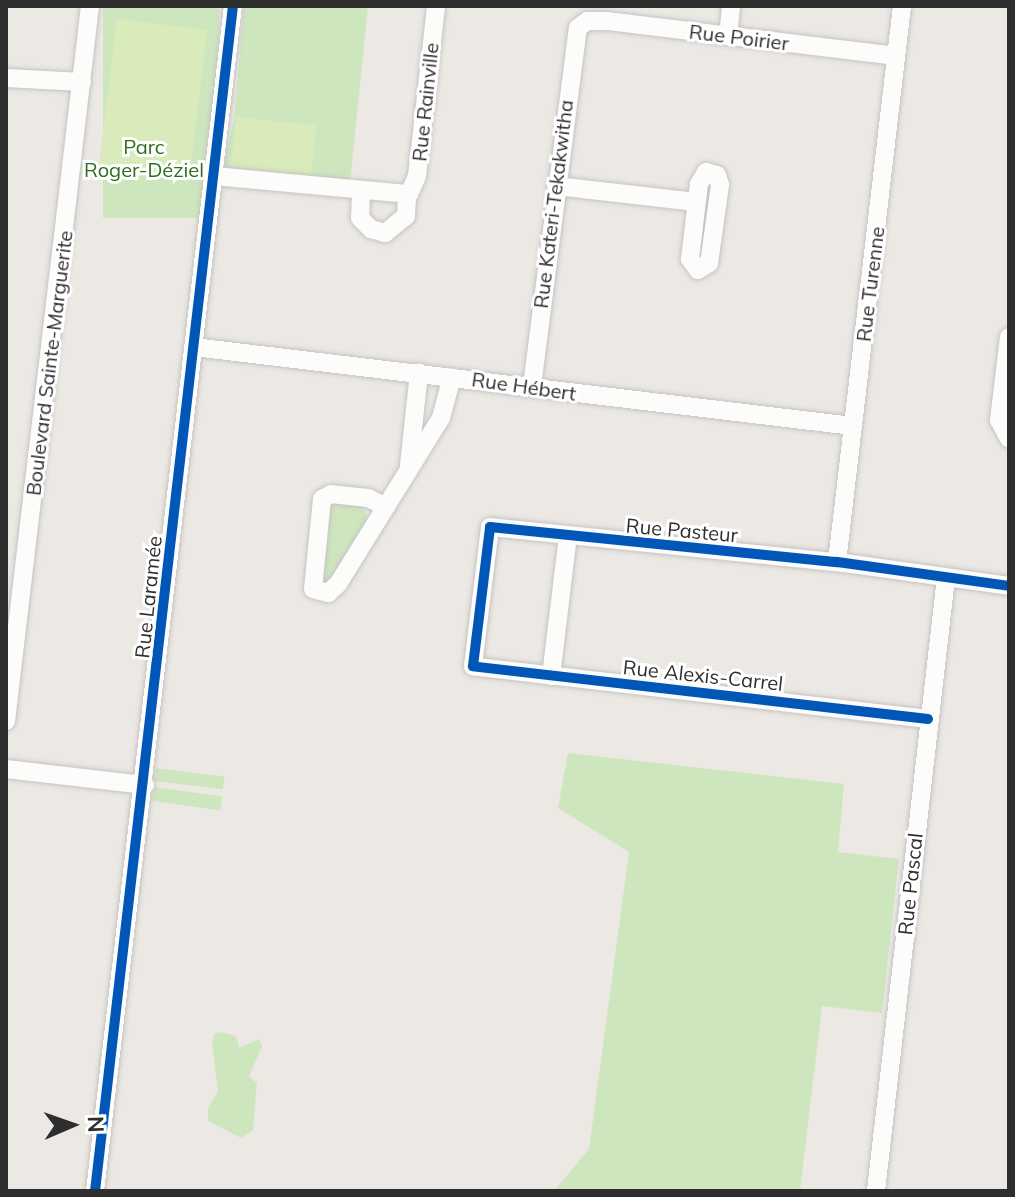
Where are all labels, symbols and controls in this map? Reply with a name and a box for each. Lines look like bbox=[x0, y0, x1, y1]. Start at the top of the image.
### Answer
street label: Rue Poirier bbox=[688, 19, 790, 55]
street label: Rue Rainville bbox=[407, 41, 443, 163]
street label: Rue Kateri-Tekakwitha bbox=[528, 98, 578, 310]
park label: Parc Roger-Déziel bbox=[84, 135, 204, 182]
street label: Rue Turenne bbox=[851, 225, 889, 343]
street label: Boulevard Sainte-Marguerite bbox=[21, 229, 77, 497]
street label: Rue Hébert bbox=[470, 367, 578, 405]
street label: Rue Pasteur bbox=[625, 513, 739, 547]
street label: Rue Laramée bbox=[130, 535, 166, 659]
street label: Rue Alexis-Carrel bbox=[622, 655, 784, 695]
street label: Rue Pascal bbox=[893, 832, 927, 936]
north arrow bbox=[32, 1085, 112, 1165]
text: N bbox=[82, 1115, 110, 1133]

